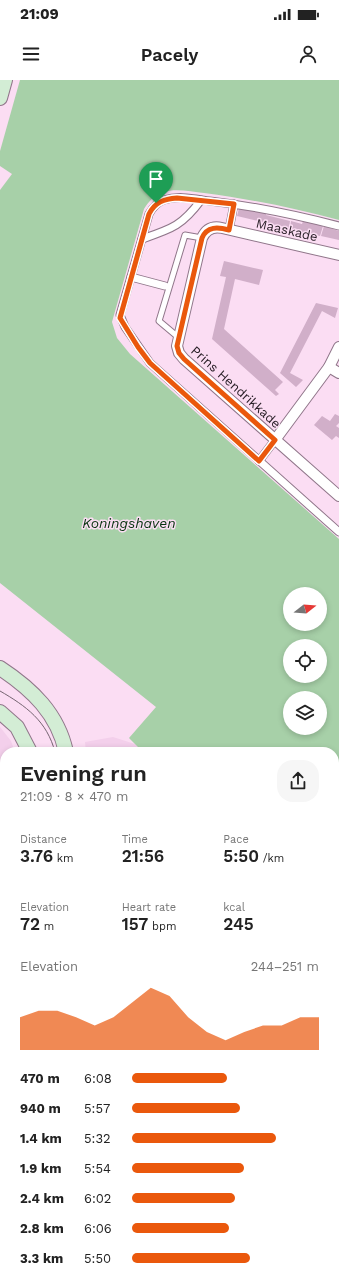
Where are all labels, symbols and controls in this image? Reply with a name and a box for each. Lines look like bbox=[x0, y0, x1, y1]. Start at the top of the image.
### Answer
text: 21:09 bbox=[20, 5, 59, 23]
icon: menu bbox=[20, 43, 42, 65]
icon: person bbox=[297, 43, 319, 65]
text: Pacely bbox=[141, 44, 198, 65]
pin bbox=[139, 162, 173, 203]
icon: arrive bbox=[145, 168, 167, 190]
street label: Maaskade bbox=[255, 216, 319, 244]
street label: Prins Hendrikkade bbox=[188, 343, 284, 431]
water label: Koningshaven bbox=[82, 515, 176, 531]
north arrow bbox=[283, 587, 327, 631]
map controls bbox=[283, 587, 327, 735]
button: locate bbox=[283, 639, 327, 683]
button: layers bbox=[283, 691, 327, 735]
button: share bbox=[277, 760, 319, 802]
text: Evening run bbox=[20, 761, 147, 786]
text: 21:09 · 8 × 470 m bbox=[20, 789, 128, 804]
text: Distance bbox=[20, 833, 67, 846]
text: Time bbox=[122, 833, 148, 846]
text: Pace bbox=[223, 833, 249, 846]
text: 3.76 bbox=[20, 846, 53, 866]
text: 21:56 bbox=[122, 846, 164, 866]
text: 5:50 bbox=[223, 846, 259, 866]
text: km bbox=[53, 852, 74, 865]
text: /km bbox=[259, 852, 284, 865]
text: Elevation bbox=[20, 901, 69, 914]
text: Heart rate bbox=[122, 901, 176, 914]
text: kcal bbox=[223, 901, 245, 914]
text: 72 bbox=[20, 914, 40, 934]
text: 157 bbox=[122, 914, 148, 934]
text: 245 bbox=[223, 914, 254, 934]
text: m bbox=[40, 920, 54, 933]
text: bpm bbox=[148, 920, 176, 933]
text: Elevation bbox=[20, 959, 78, 974]
text: 244–251 m bbox=[251, 959, 319, 974]
text: 470 m bbox=[20, 1071, 60, 1086]
text: 6:08 bbox=[84, 1071, 112, 1086]
text: 940 m bbox=[20, 1101, 61, 1116]
text: 5:57 bbox=[84, 1101, 110, 1116]
text: 1.4 km bbox=[20, 1131, 62, 1146]
text: 5:32 bbox=[84, 1131, 111, 1146]
text: 1.9 km bbox=[20, 1161, 61, 1176]
text: 5:54 bbox=[84, 1161, 111, 1176]
text: 2.4 km bbox=[20, 1191, 64, 1206]
text: 6:02 bbox=[84, 1191, 111, 1206]
text: 2.8 km bbox=[20, 1221, 64, 1236]
text: 6:06 bbox=[84, 1221, 112, 1236]
text: 3.3 km bbox=[20, 1251, 63, 1266]
text: 5:50 bbox=[84, 1251, 111, 1266]

